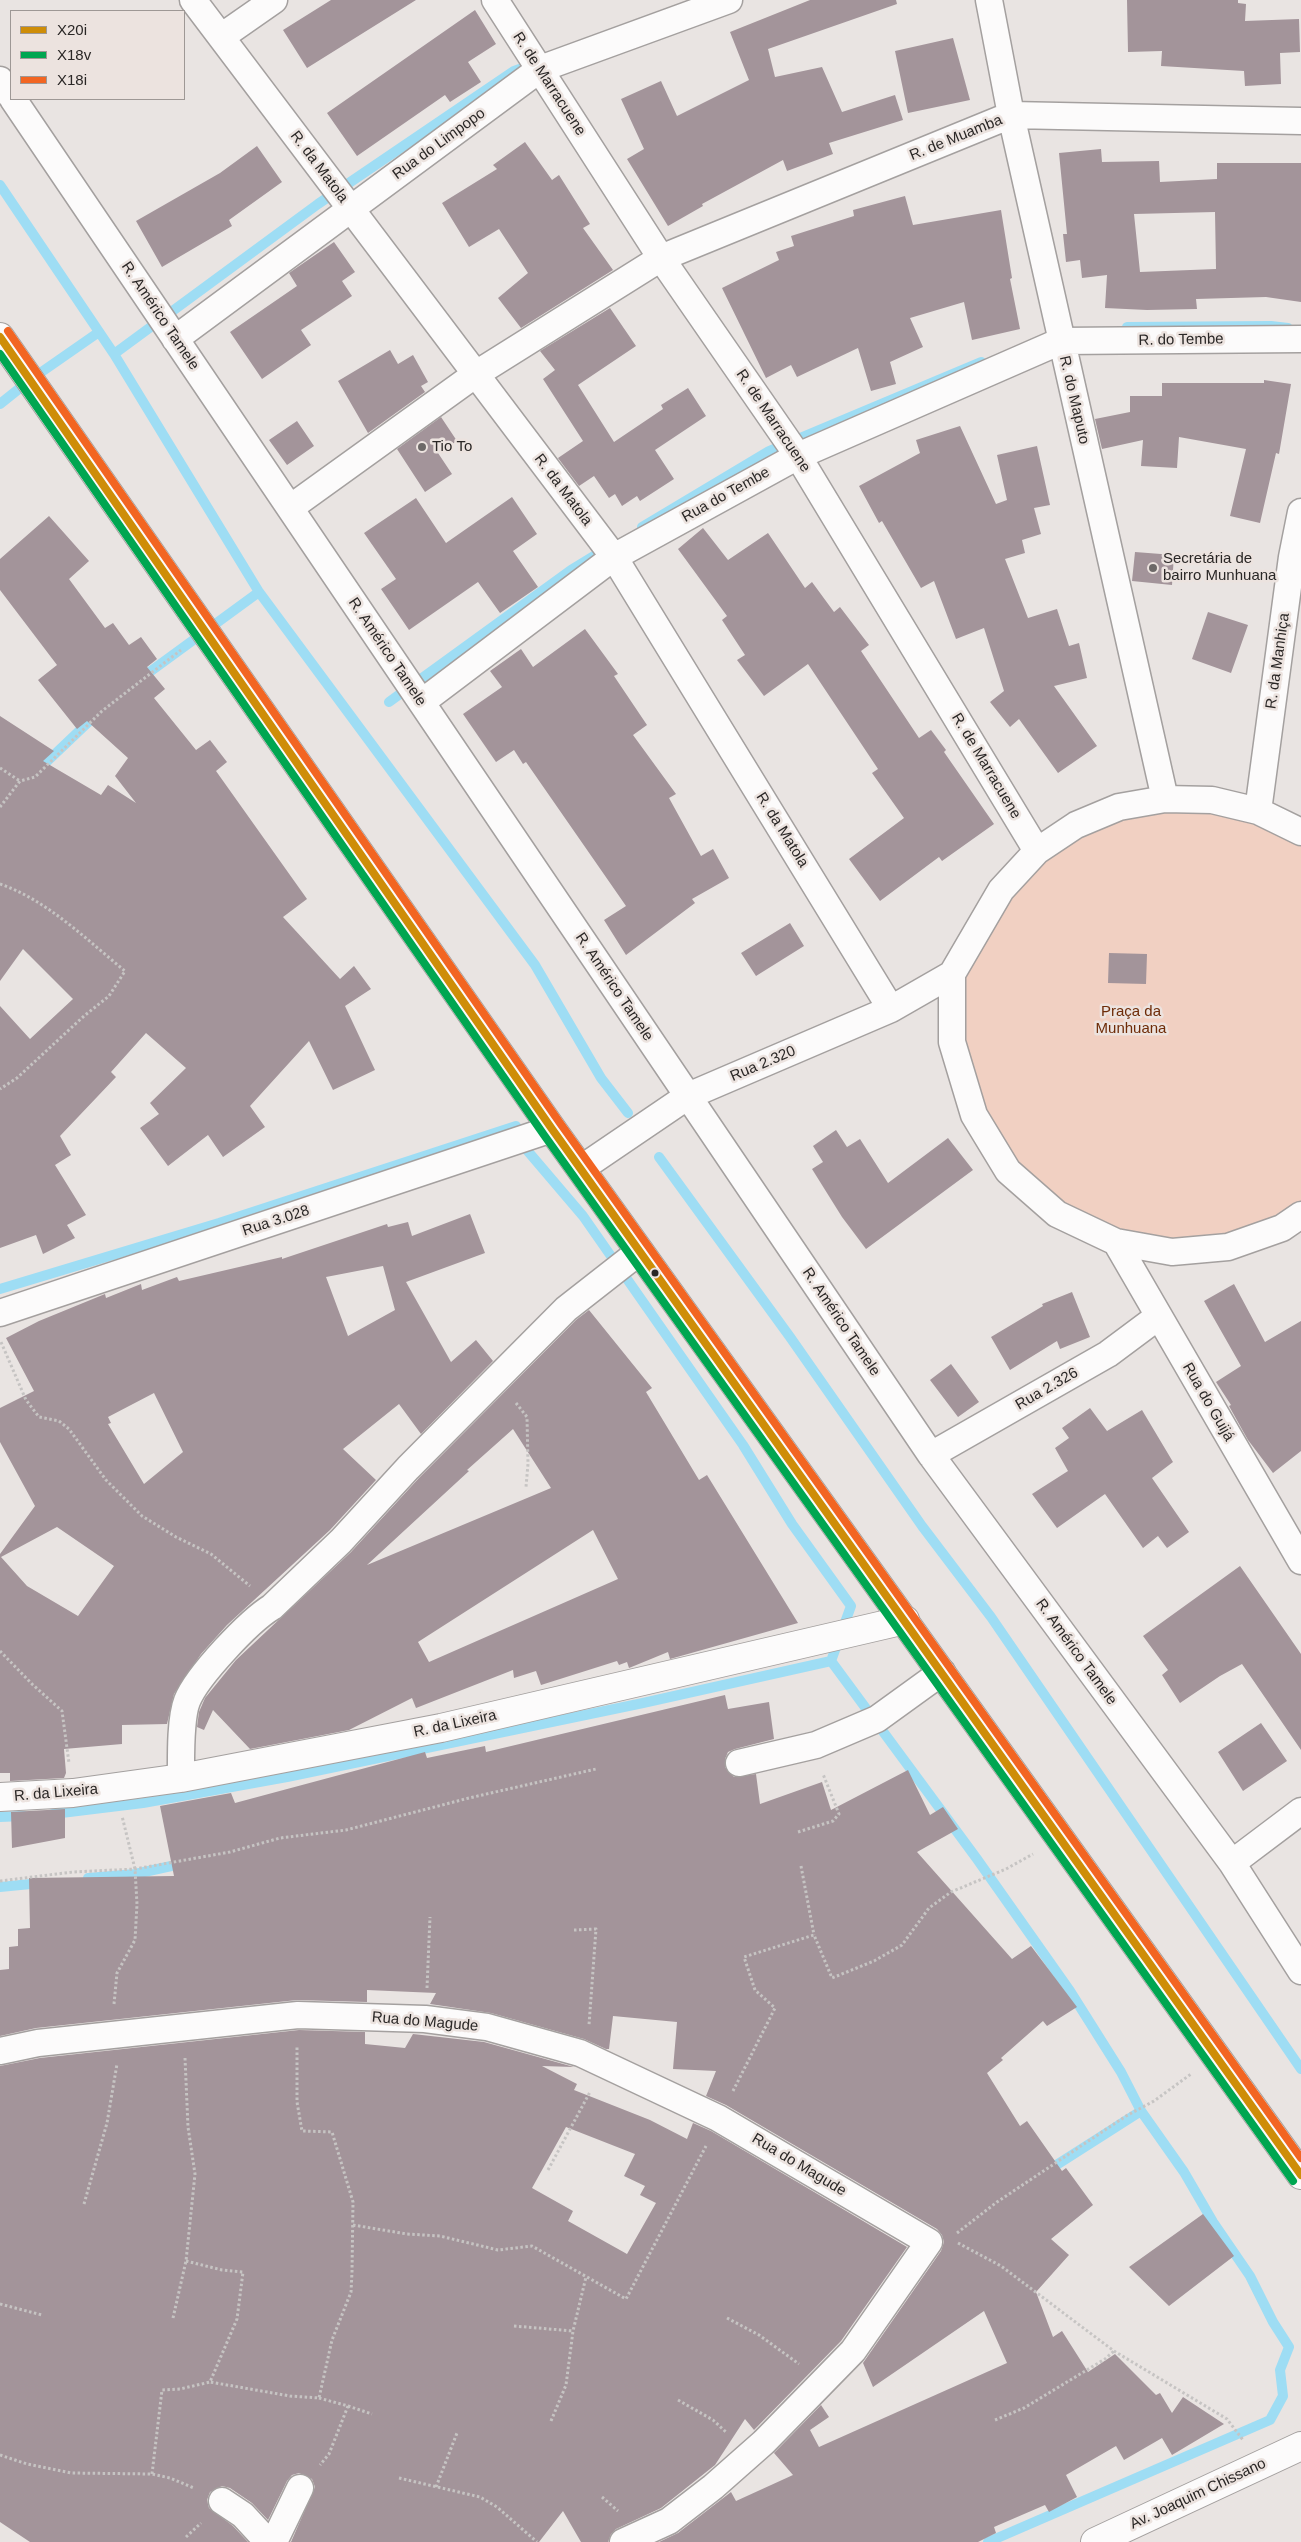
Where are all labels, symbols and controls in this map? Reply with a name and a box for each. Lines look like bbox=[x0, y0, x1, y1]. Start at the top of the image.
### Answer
legend bbox=[10, 10, 185, 100]
text: X20i bbox=[57, 21, 87, 38]
street label: R. de Marracuene bbox=[509, 29, 589, 139]
text: X18v bbox=[57, 46, 91, 63]
text: X18i bbox=[57, 71, 87, 88]
street label: Rua do Limpopo bbox=[389, 104, 489, 184]
street label: R. de Muamba bbox=[907, 111, 1005, 165]
street label: R. da Matola bbox=[286, 128, 352, 206]
street label: R. Américo Tamele bbox=[117, 258, 203, 374]
street label: R. do Tembe bbox=[1138, 330, 1224, 350]
street label: R. do Maputo bbox=[1055, 354, 1093, 446]
street label: R. de Marracuene bbox=[732, 366, 814, 476]
place label: Tio To bbox=[432, 438, 472, 456]
marker: Tio To bbox=[416, 441, 428, 453]
street label: R. da Matola bbox=[530, 451, 596, 529]
street label: Rua do Tembe bbox=[679, 463, 773, 527]
place label: Secretária de bairro Munhuana bbox=[1163, 550, 1276, 585]
marker: Secretária de bairro Munhuana bbox=[1147, 562, 1159, 574]
street label: R. Américo Tamele bbox=[344, 594, 430, 710]
street label: R. da Manhiça bbox=[1262, 612, 1294, 710]
street label: R. de Marracuene bbox=[947, 710, 1025, 822]
street label: R. da Matola bbox=[752, 789, 812, 871]
street label: R. Américo Tamele bbox=[571, 929, 657, 1045]
park label: Praça da Munhuana bbox=[1096, 1003, 1166, 1038]
street label: Rua 2.320 bbox=[728, 1042, 798, 1086]
street label: Rua 3.028 bbox=[240, 1202, 312, 1240]
street label: R. Américo Tamele bbox=[798, 1264, 884, 1380]
unlabelled marker bbox=[650, 1268, 660, 1278]
street label: Rua do Guijá bbox=[1178, 1360, 1238, 1444]
street label: Rua 2.326 bbox=[1013, 1364, 1081, 1414]
street label: R. Américo Tamele bbox=[1031, 1595, 1121, 1709]
street label: R. da Lixeira bbox=[412, 1706, 498, 1742]
street label: R. da Lixeira bbox=[13, 1780, 99, 1806]
street label: Rua do Magude bbox=[371, 2008, 479, 2036]
street label: Rua do Magude bbox=[749, 2130, 849, 2200]
street label: Av. Joaquim Chissano bbox=[1127, 2455, 1269, 2533]

